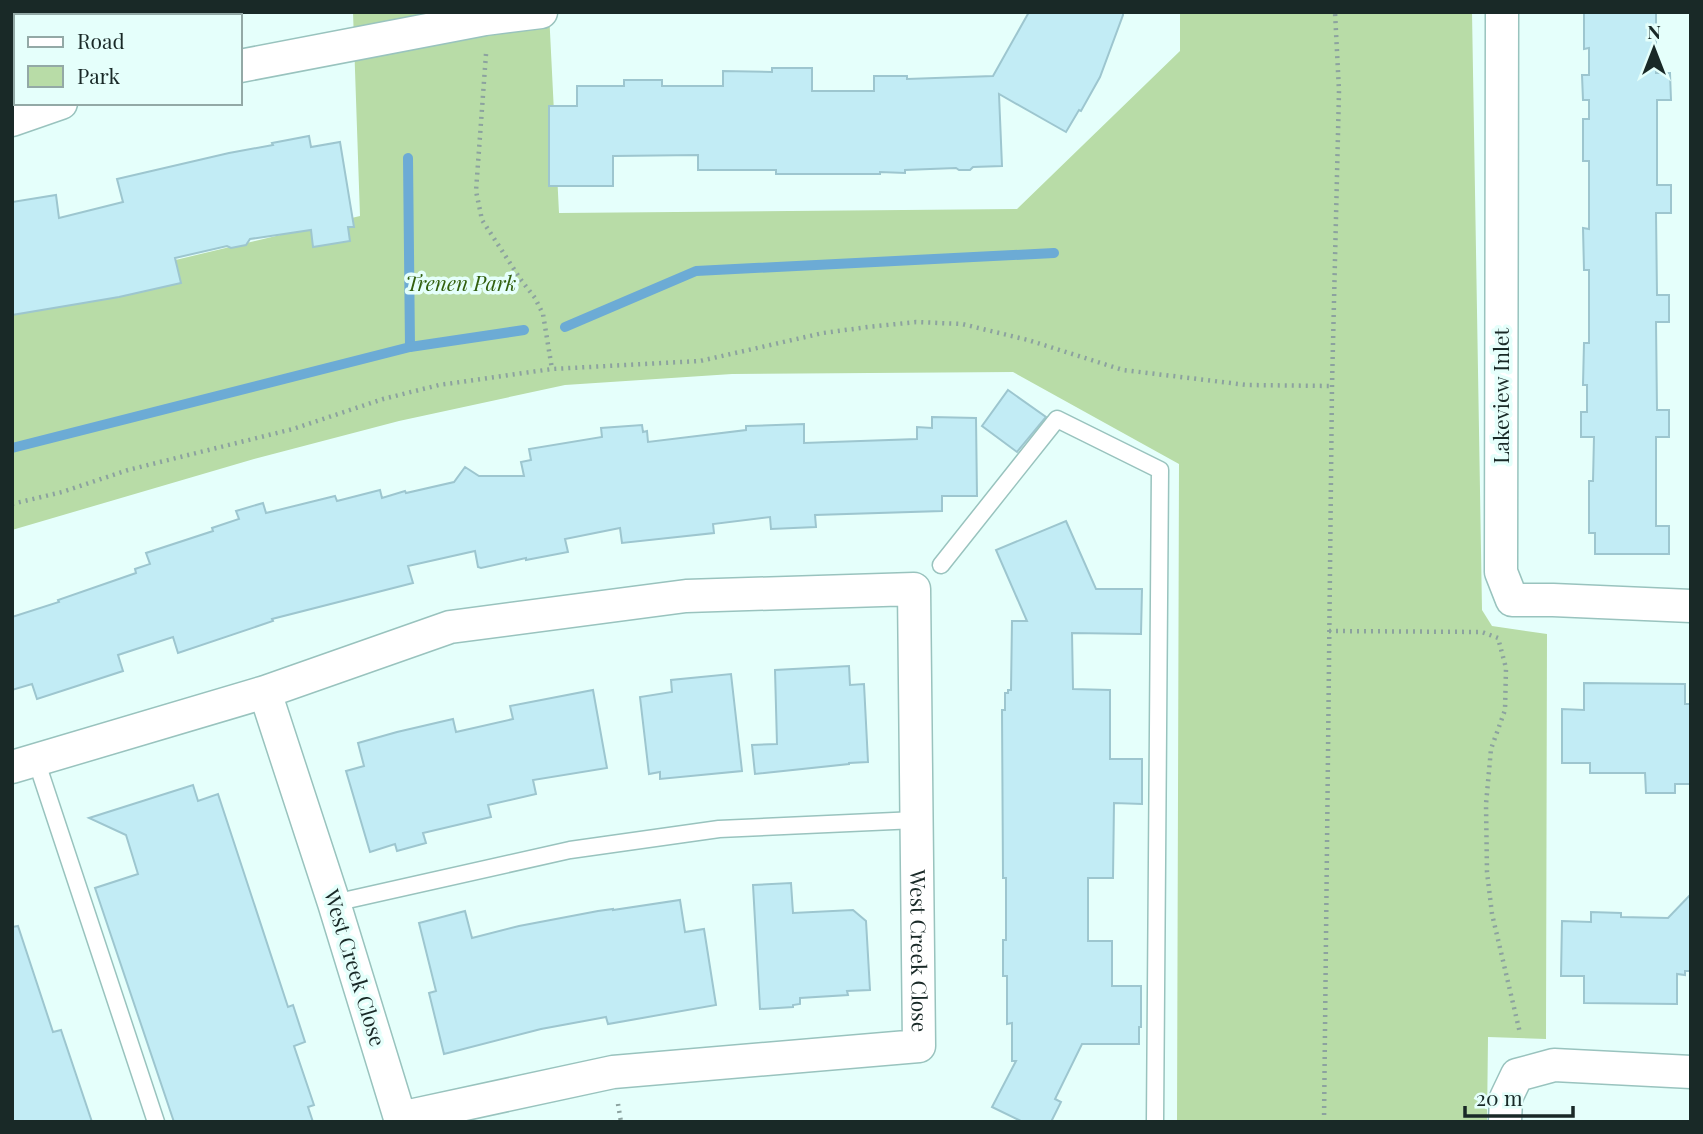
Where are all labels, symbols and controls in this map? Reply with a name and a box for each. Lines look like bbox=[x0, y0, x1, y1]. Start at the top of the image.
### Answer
legend bbox=[14, 14, 242, 105]
north arrow bbox=[1619, 14, 1689, 84]
text: N bbox=[1647, 18, 1661, 44]
text: Road bbox=[77, 26, 125, 54]
text: Park bbox=[77, 61, 121, 89]
park label: Trenen Park bbox=[406, 268, 517, 296]
street label: Lakeview Inlet bbox=[1486, 328, 1514, 464]
street label: West Creek Close bbox=[905, 868, 935, 1032]
street label: West Creek Close bbox=[318, 885, 393, 1049]
scale bar bbox=[1465, 1074, 1574, 1118]
text: 20 m bbox=[1476, 1083, 1523, 1111]

